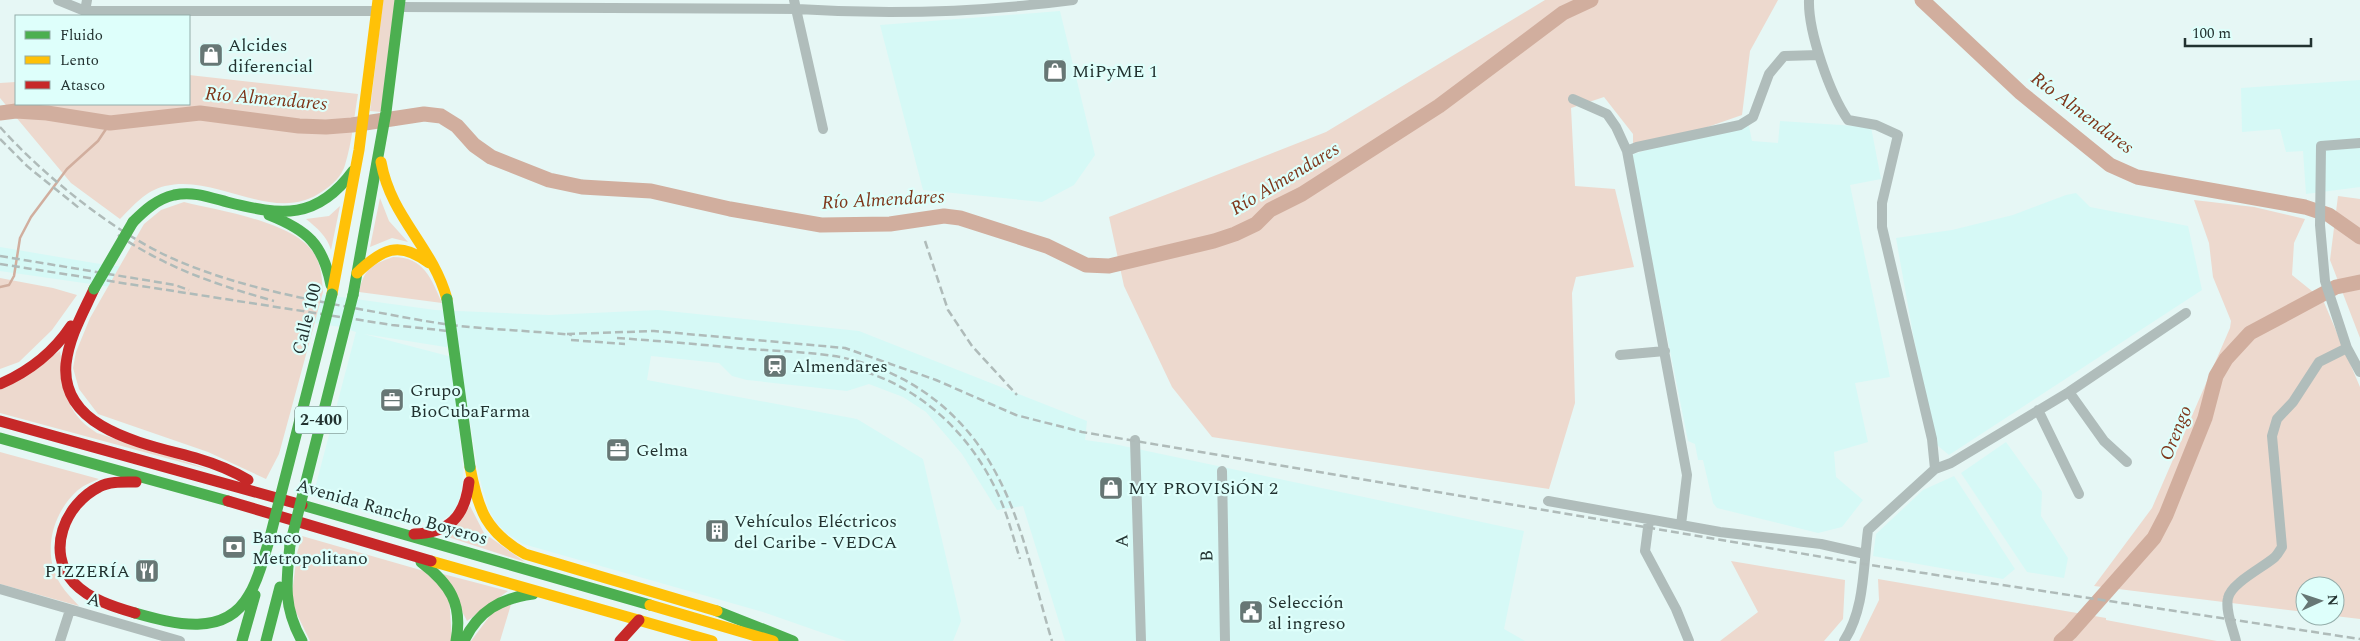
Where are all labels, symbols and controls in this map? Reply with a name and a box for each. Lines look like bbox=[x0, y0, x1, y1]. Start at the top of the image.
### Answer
legend bbox=[15, 15, 190, 105]
scale bar bbox=[2185, 15, 2311, 47]
text: 100 m bbox=[2192, 22, 2231, 45]
text: Fluido bbox=[60, 24, 103, 47]
place label: Alcides diferencial bbox=[228, 32, 313, 80]
shop icon: Alcides diferencial bbox=[198, 42, 224, 68]
text: Lento bbox=[60, 49, 99, 72]
shop icon: MiPyME 1 bbox=[1042, 58, 1068, 84]
place label: MiPyME 1 bbox=[1072, 58, 1158, 85]
water label: Río Almendares bbox=[2024, 64, 2140, 162]
text: Atasco bbox=[60, 74, 105, 97]
water label: Río Almendares bbox=[204, 79, 329, 119]
water label: Río Almendares bbox=[1225, 135, 1345, 223]
water label: Río Almendares bbox=[821, 182, 945, 218]
street label: Calle 100 bbox=[285, 281, 329, 357]
station icon: Almendares bbox=[762, 353, 788, 379]
place label: Almendares bbox=[792, 353, 888, 380]
place label: Grupo BioCubaFarma bbox=[410, 377, 530, 425]
office icon: Grupo BioCubaFarma bbox=[379, 387, 405, 413]
water label: Orengo bbox=[2152, 401, 2200, 465]
road number: 2-400 bbox=[295, 406, 347, 434]
office icon: Gelma bbox=[605, 437, 631, 463]
place label: Gelma bbox=[636, 437, 688, 464]
street label: Avenida Rancho Boyeros bbox=[293, 472, 491, 552]
shop icon: MY PROVISiÓN 2 bbox=[1098, 475, 1124, 501]
place label: MY PROVISiÓN 2 bbox=[1128, 475, 1278, 502]
place label: Vehículos Eléctricos del Caribe - VEDCA bbox=[734, 508, 897, 556]
building icon: Vehículos Eléctricos del Caribe - VEDCA bbox=[704, 518, 730, 544]
place label: Banco Metropolitano bbox=[252, 524, 368, 572]
bank icon: Banco Metropolitano bbox=[221, 534, 247, 560]
street label: A bbox=[1108, 534, 1136, 548]
street label: B bbox=[1193, 550, 1221, 562]
place label: PIZZERÍA bbox=[44, 558, 130, 585]
restaurant icon: PIZZERÍA bbox=[134, 558, 160, 584]
north arrow bbox=[2295, 576, 2345, 626]
street label: A bbox=[84, 585, 104, 615]
place label: Selección al ingreso bbox=[1268, 589, 1346, 637]
text: N bbox=[2322, 594, 2343, 607]
public building icon: Selección al ingreso bbox=[1238, 599, 1264, 625]

